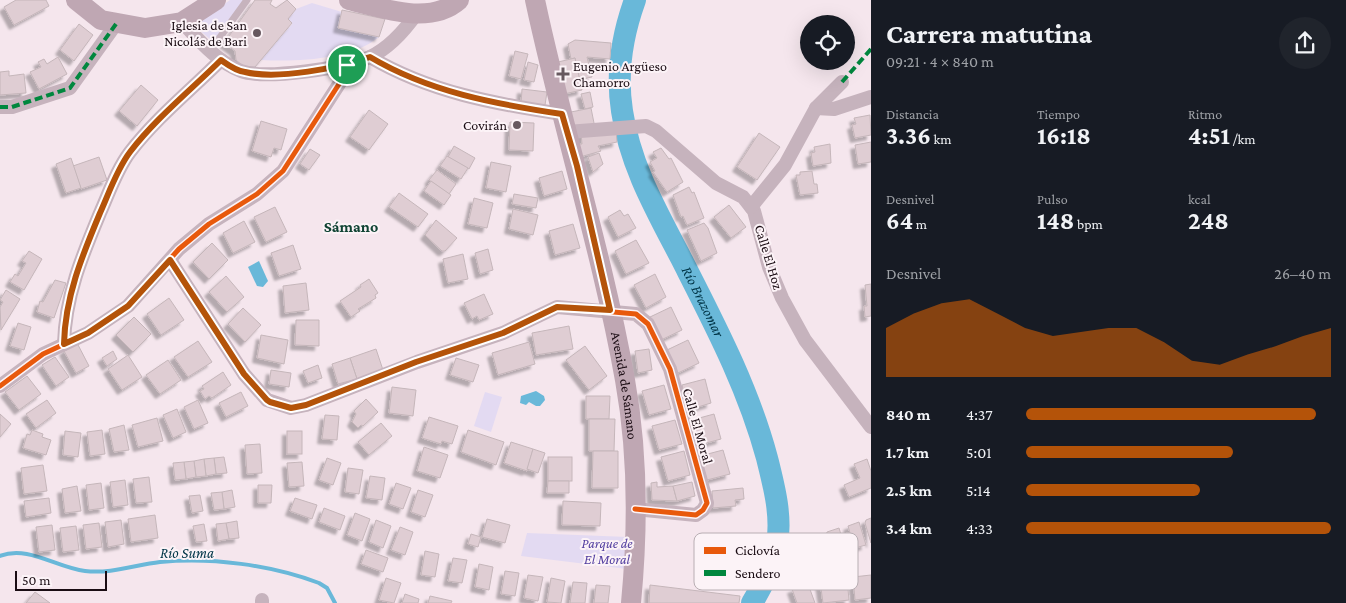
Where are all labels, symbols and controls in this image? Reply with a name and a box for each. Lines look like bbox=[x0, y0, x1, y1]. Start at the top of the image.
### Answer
map controls bbox=[800, 15, 855, 70]
button: locate bbox=[800, 15, 855, 70]
place label: Iglesia de San Nicolás de Bari bbox=[164, 17, 247, 49]
button: share bbox=[1279, 17, 1331, 69]
text: Carrera matutina bbox=[886, 18, 1092, 49]
marker: Iglesia de San Nicolás de Bari bbox=[251, 27, 263, 39]
pin bbox=[326, 44, 368, 86]
icon: arrive bbox=[333, 51, 361, 79]
text: 09:21 · 4 × 840 m bbox=[886, 53, 994, 70]
place label: Eugenio Argüeso Chamorro bbox=[573, 58, 667, 90]
marker: Eugenio Argüeso Chamorro bbox=[557, 68, 569, 80]
text: Distancia bbox=[886, 106, 939, 122]
text: Tiempo bbox=[1037, 106, 1080, 122]
text: Ritmo bbox=[1188, 106, 1222, 122]
place label: Covirán bbox=[463, 117, 507, 133]
marker: Covirán bbox=[511, 119, 523, 131]
text: 3.36 bbox=[886, 122, 931, 149]
text: 16:18 bbox=[1037, 122, 1091, 149]
text: 4:51 bbox=[1188, 122, 1230, 149]
text: km bbox=[931, 131, 951, 147]
text: /km bbox=[1230, 131, 1256, 147]
text: Desnivel bbox=[886, 191, 934, 207]
text: Pulso bbox=[1037, 191, 1068, 207]
text: kcal bbox=[1188, 191, 1211, 207]
text: 64 bbox=[886, 207, 913, 234]
text: 148 bbox=[1037, 207, 1074, 234]
text: 248 bbox=[1188, 207, 1229, 234]
text: m bbox=[913, 216, 927, 232]
text: bpm bbox=[1074, 216, 1103, 232]
district label: Sámano bbox=[324, 218, 378, 235]
street label: Calle El Hoz bbox=[752, 223, 786, 291]
water label: Río Brazomar bbox=[679, 264, 728, 340]
text: Desnivel bbox=[886, 265, 941, 282]
text: 26–40 m bbox=[1274, 265, 1331, 282]
street label: Avenida de Sámano bbox=[608, 330, 641, 440]
street label: Calle El Moral bbox=[680, 386, 717, 466]
text: 840 m bbox=[886, 406, 930, 423]
text: 4:37 bbox=[966, 406, 993, 423]
text: 1.7 km bbox=[886, 444, 929, 461]
text: 5:01 bbox=[966, 444, 992, 461]
text: 2.5 km bbox=[886, 482, 932, 499]
text: 5:14 bbox=[966, 482, 991, 499]
text: 3.4 km bbox=[886, 520, 932, 537]
text: 4:33 bbox=[966, 520, 993, 537]
legend bbox=[694, 533, 858, 590]
park label: Parque de El Moral bbox=[581, 535, 633, 567]
text: Ciclovía bbox=[735, 542, 780, 558]
water label: Río Suma bbox=[160, 545, 214, 561]
text: Sendero bbox=[735, 565, 780, 581]
scale bar bbox=[15, 568, 108, 591]
text: 50 m bbox=[22, 572, 50, 588]

